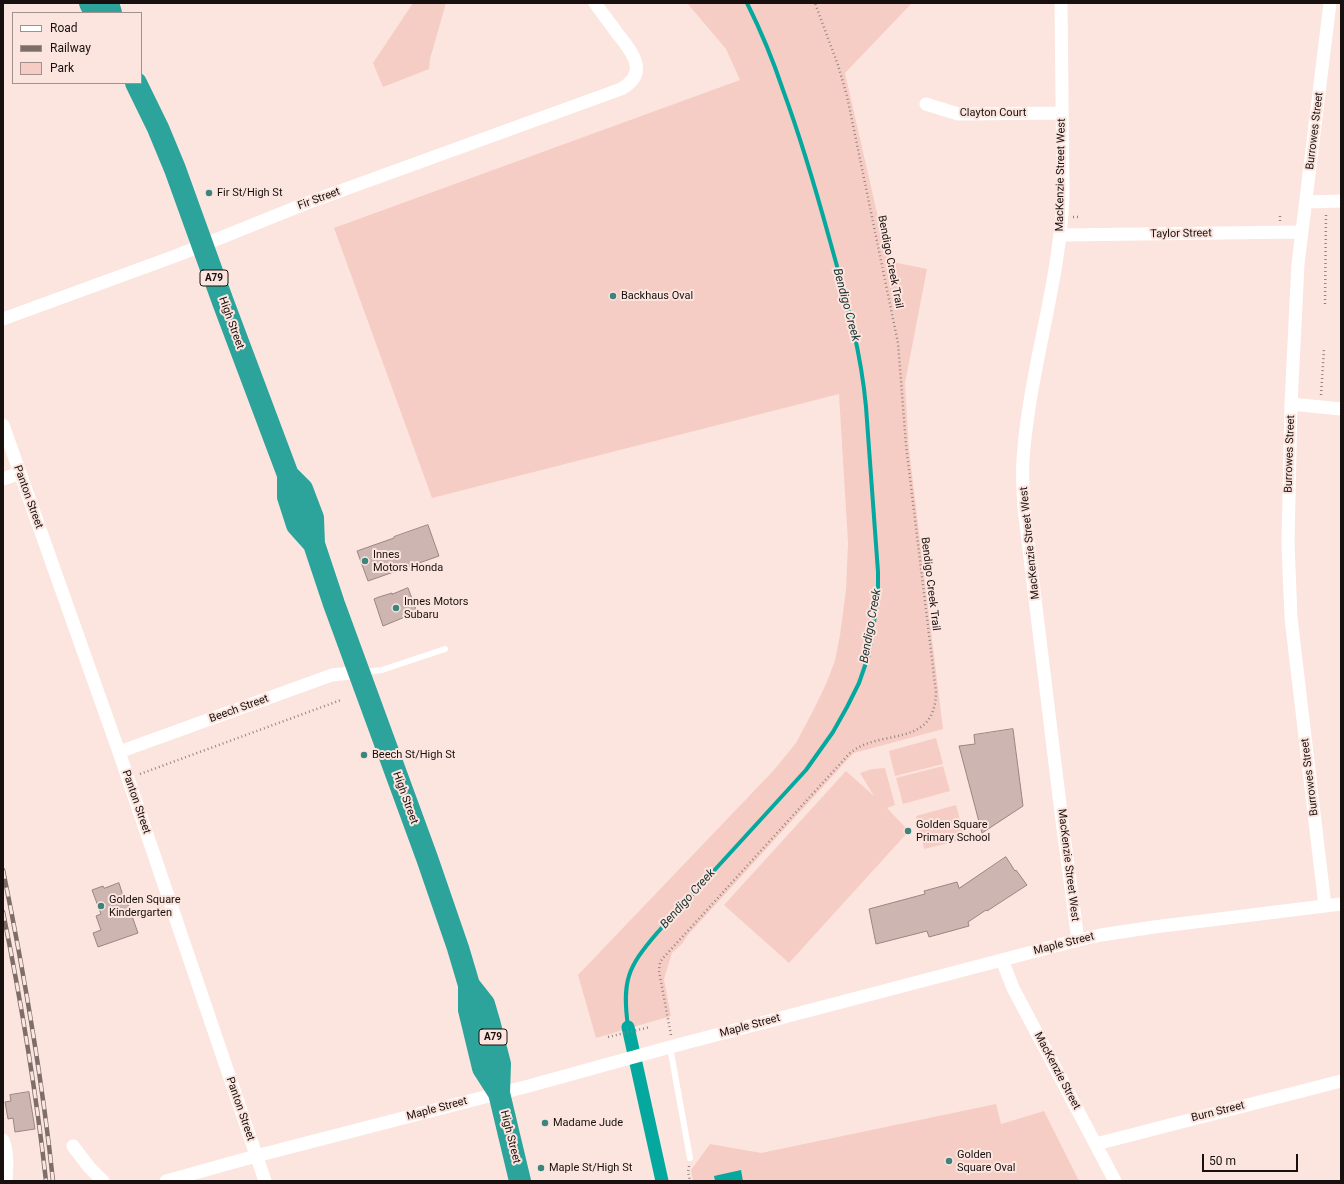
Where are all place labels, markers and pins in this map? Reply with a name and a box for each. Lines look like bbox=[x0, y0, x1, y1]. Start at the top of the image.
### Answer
place label: Fir St/High St bbox=[217, 186, 282, 200]
marker: Fir St/High St bbox=[204, 188, 214, 198]
place label: Backhaus Oval bbox=[621, 289, 693, 303]
marker: Backhaus Oval bbox=[608, 291, 618, 301]
place label: Innes Motors Honda bbox=[373, 548, 443, 574]
marker: Innes Motors Honda bbox=[360, 556, 370, 566]
place label: Innes Motors Subaru bbox=[404, 595, 468, 621]
marker: Innes Motors Subaru bbox=[391, 603, 401, 613]
place label: Beech St/High St bbox=[372, 748, 455, 762]
marker: Beech St/High St bbox=[359, 750, 369, 760]
place label: Golden Square Primary School bbox=[916, 818, 990, 844]
marker: Golden Square Primary School bbox=[903, 826, 913, 836]
place label: Golden Square Kindergarten bbox=[109, 893, 181, 919]
marker: Golden Square Kindergarten bbox=[96, 901, 106, 911]
place label: Madame Jude bbox=[553, 1116, 623, 1130]
marker: Madame Jude bbox=[540, 1118, 550, 1128]
place label: Golden Square Oval bbox=[957, 1148, 1015, 1174]
marker: Golden Square Oval bbox=[944, 1156, 954, 1166]
place label: Maple St/High St bbox=[549, 1161, 632, 1175]
marker: Maple St/High St bbox=[536, 1163, 546, 1173]

